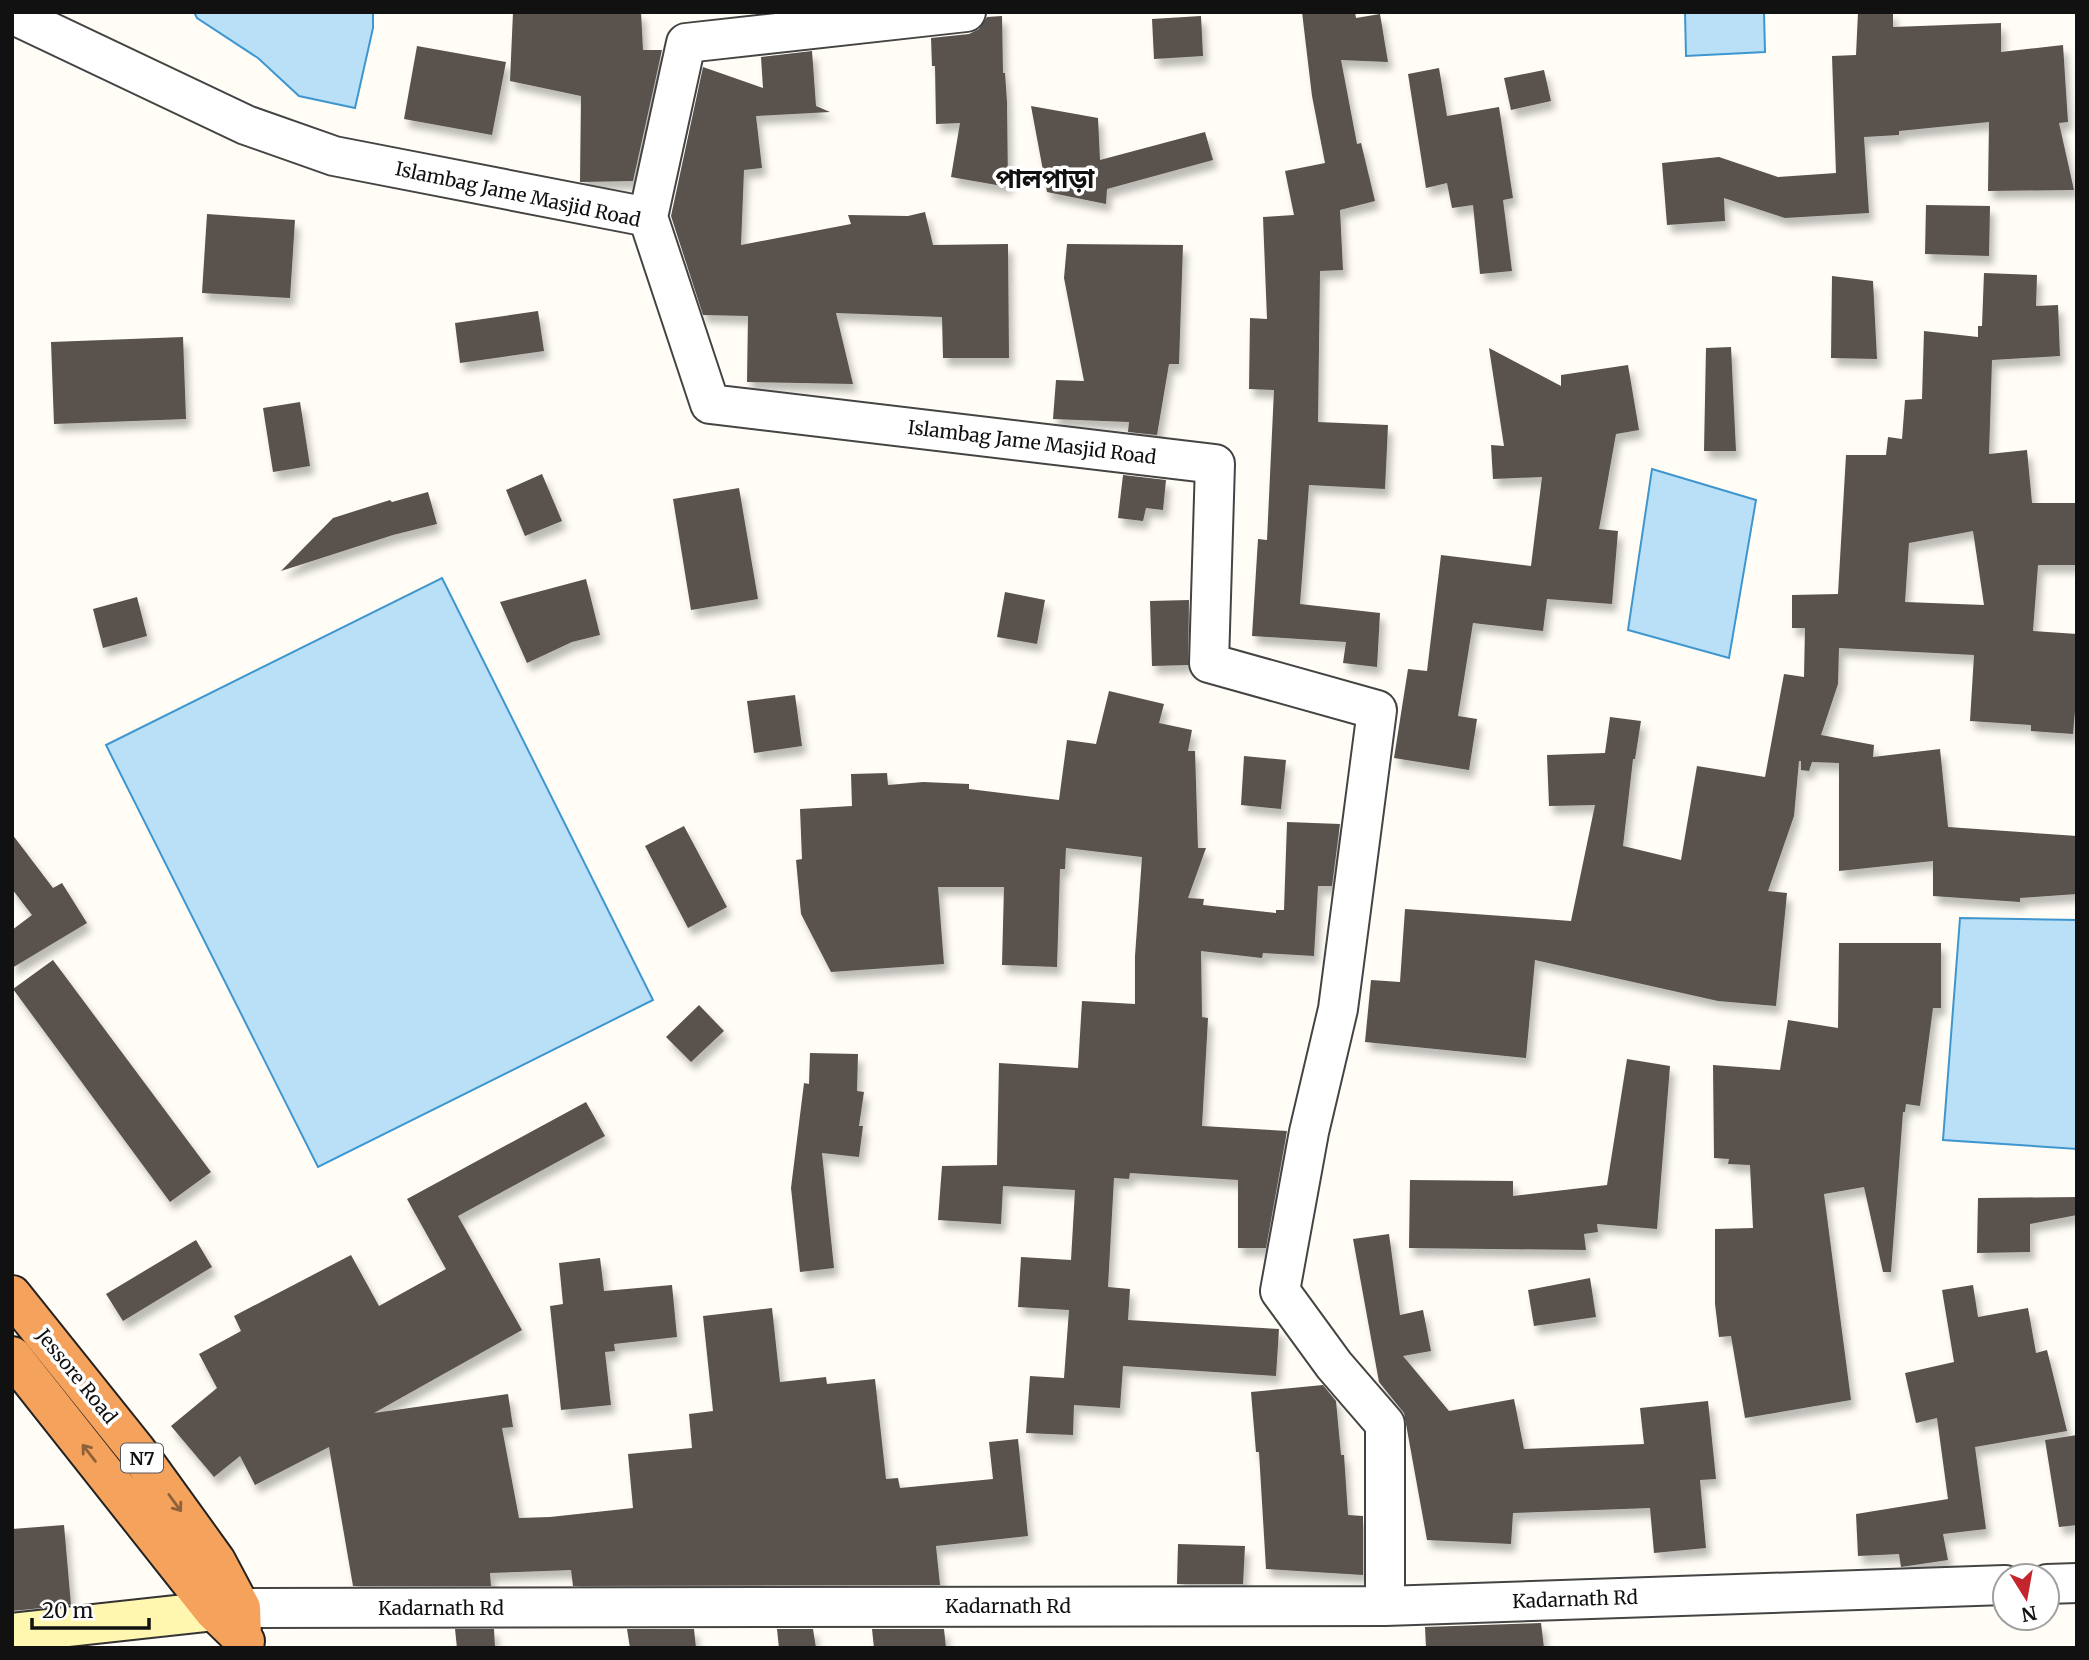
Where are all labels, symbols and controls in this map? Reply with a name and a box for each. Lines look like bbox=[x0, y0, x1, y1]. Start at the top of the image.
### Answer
street label: Islambag Jame Masjid Road bbox=[393, 156, 643, 232]
district label: পালপাড়া bbox=[996, 162, 1095, 195]
street label: Islambag Jame Masjid Road bbox=[906, 415, 1158, 469]
street label: Jessore Road bbox=[31, 1323, 122, 1428]
road number: N7 bbox=[121, 1443, 163, 1472]
one-way arrow bbox=[81, 1444, 96, 1463]
one-way arrow bbox=[168, 1493, 182, 1512]
north arrow bbox=[1991, 1562, 2061, 1632]
street label: Kadarnath Rd bbox=[1512, 1585, 1638, 1613]
scale bar bbox=[32, 1586, 149, 1630]
street label: Kadarnath Rd bbox=[945, 1594, 1071, 1618]
street label: Kadarnath Rd bbox=[378, 1596, 504, 1620]
text: 20 m bbox=[42, 1597, 94, 1624]
text: N bbox=[2020, 1600, 2039, 1627]

